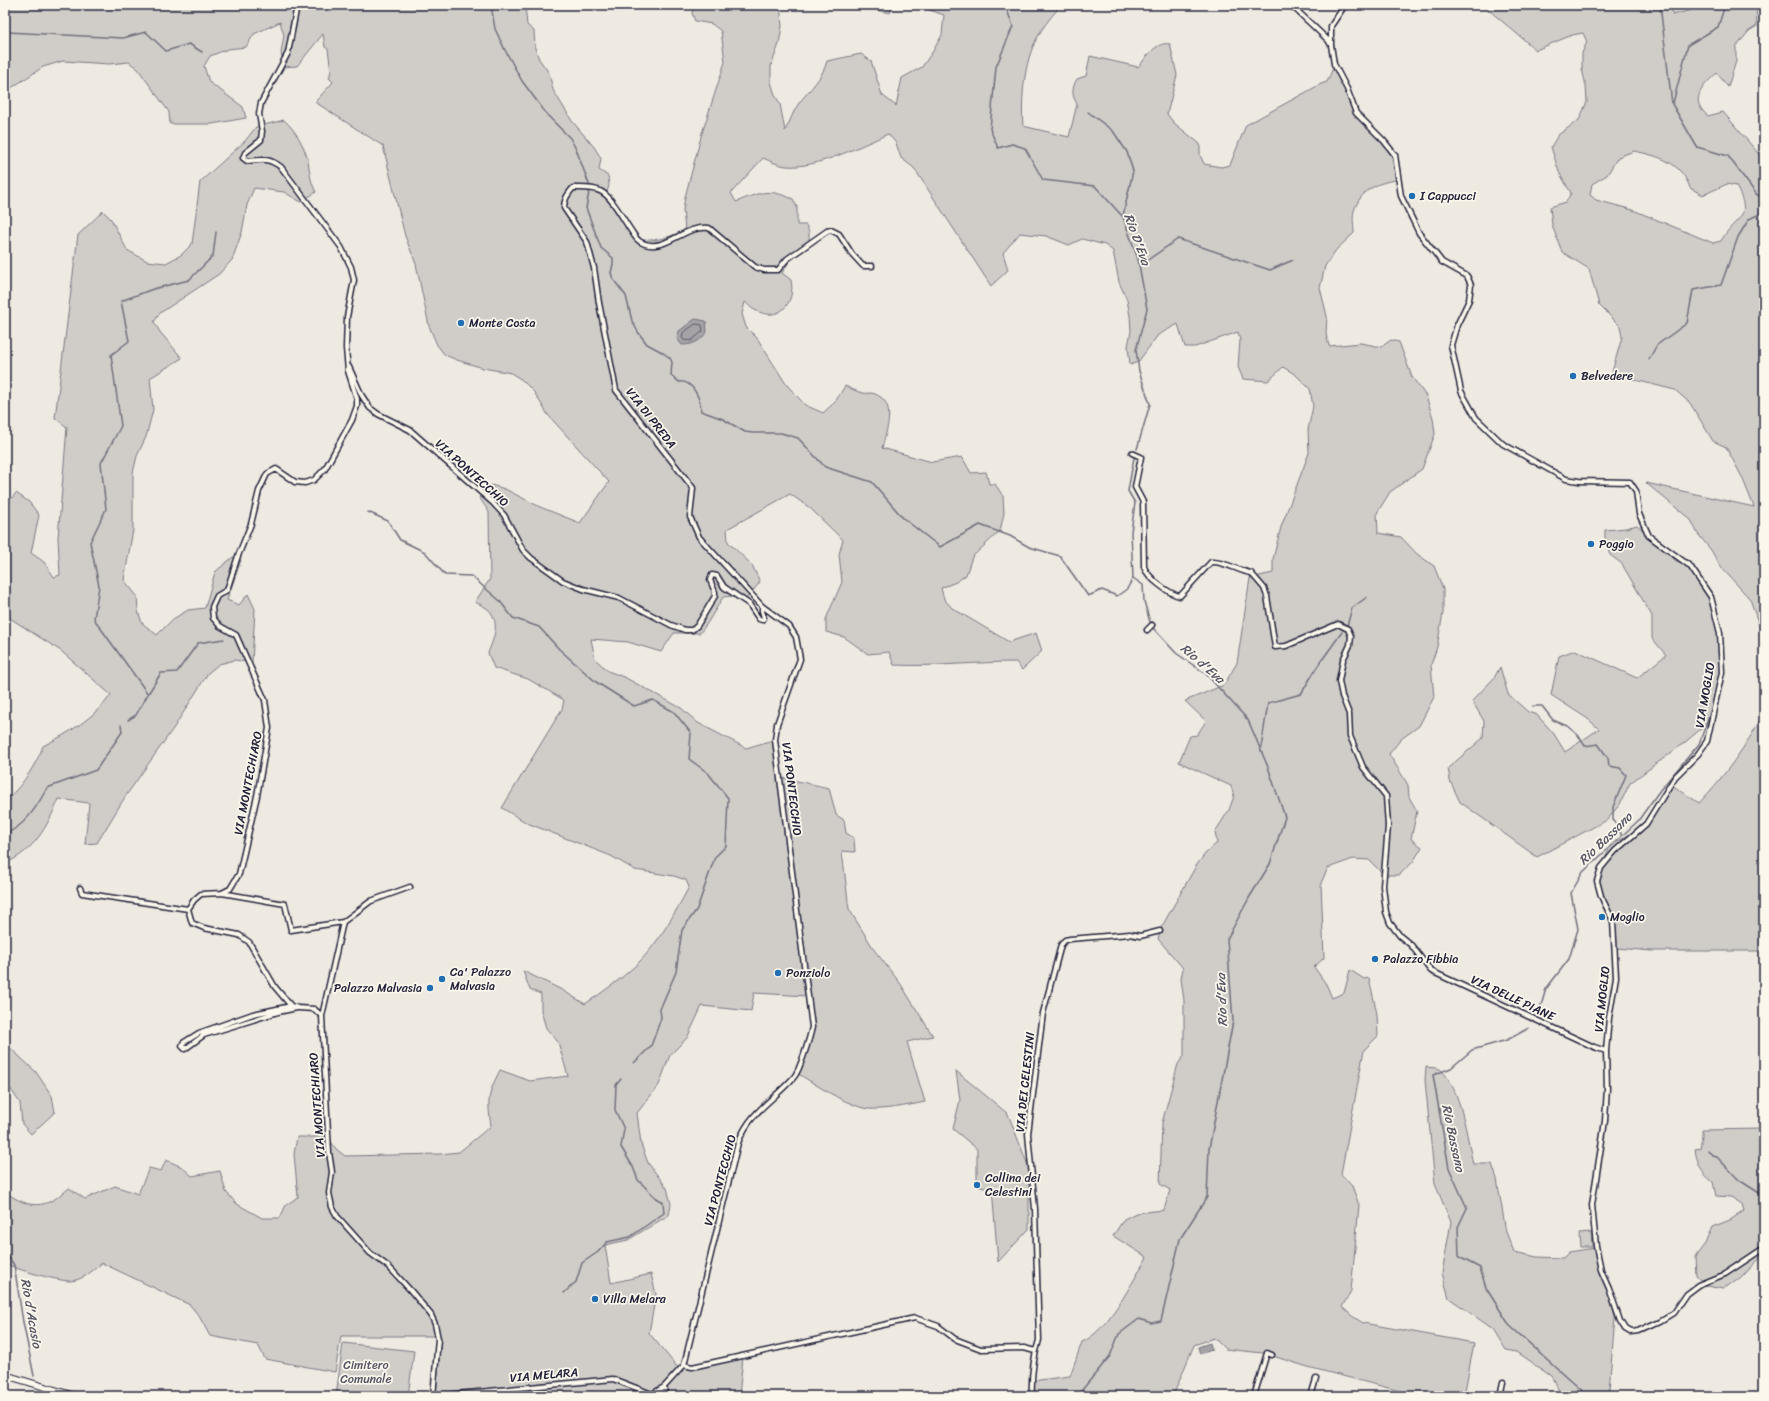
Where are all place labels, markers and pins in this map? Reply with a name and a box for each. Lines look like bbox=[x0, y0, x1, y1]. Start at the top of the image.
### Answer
place label: I Cappucci bbox=[1419, 185, 1476, 207]
marker: I Cappucci bbox=[1407, 191, 1417, 201]
place label: Monte Costa bbox=[469, 312, 536, 334]
marker: Monte Costa bbox=[456, 318, 466, 328]
place label: Belvedere bbox=[1581, 365, 1633, 387]
marker: Belvedere bbox=[1568, 371, 1578, 381]
place label: Poggio bbox=[1599, 533, 1634, 555]
marker: Poggio bbox=[1586, 539, 1596, 549]
place label: Moglio bbox=[1610, 906, 1645, 928]
marker: Moglio bbox=[1597, 912, 1607, 922]
place label: Palazzo Fibbia bbox=[1383, 948, 1458, 970]
marker: Palazzo Fibbia bbox=[1370, 954, 1380, 964]
place label: Ca' Palazzo Malvasia bbox=[450, 961, 511, 997]
place label: Ponziolo bbox=[786, 962, 830, 984]
marker: Ponziolo bbox=[773, 968, 783, 978]
marker: Ca' Palazzo Malvasia bbox=[437, 974, 447, 984]
place label: Palazzo Malvasia bbox=[334, 977, 422, 999]
marker: Palazzo Malvasia bbox=[425, 983, 435, 993]
place label: Collina dei Celestini bbox=[985, 1167, 1041, 1203]
marker: Collina dei Celestini bbox=[972, 1180, 982, 1190]
place label: Villa Melara bbox=[603, 1288, 667, 1310]
marker: Villa Melara bbox=[590, 1294, 600, 1304]

